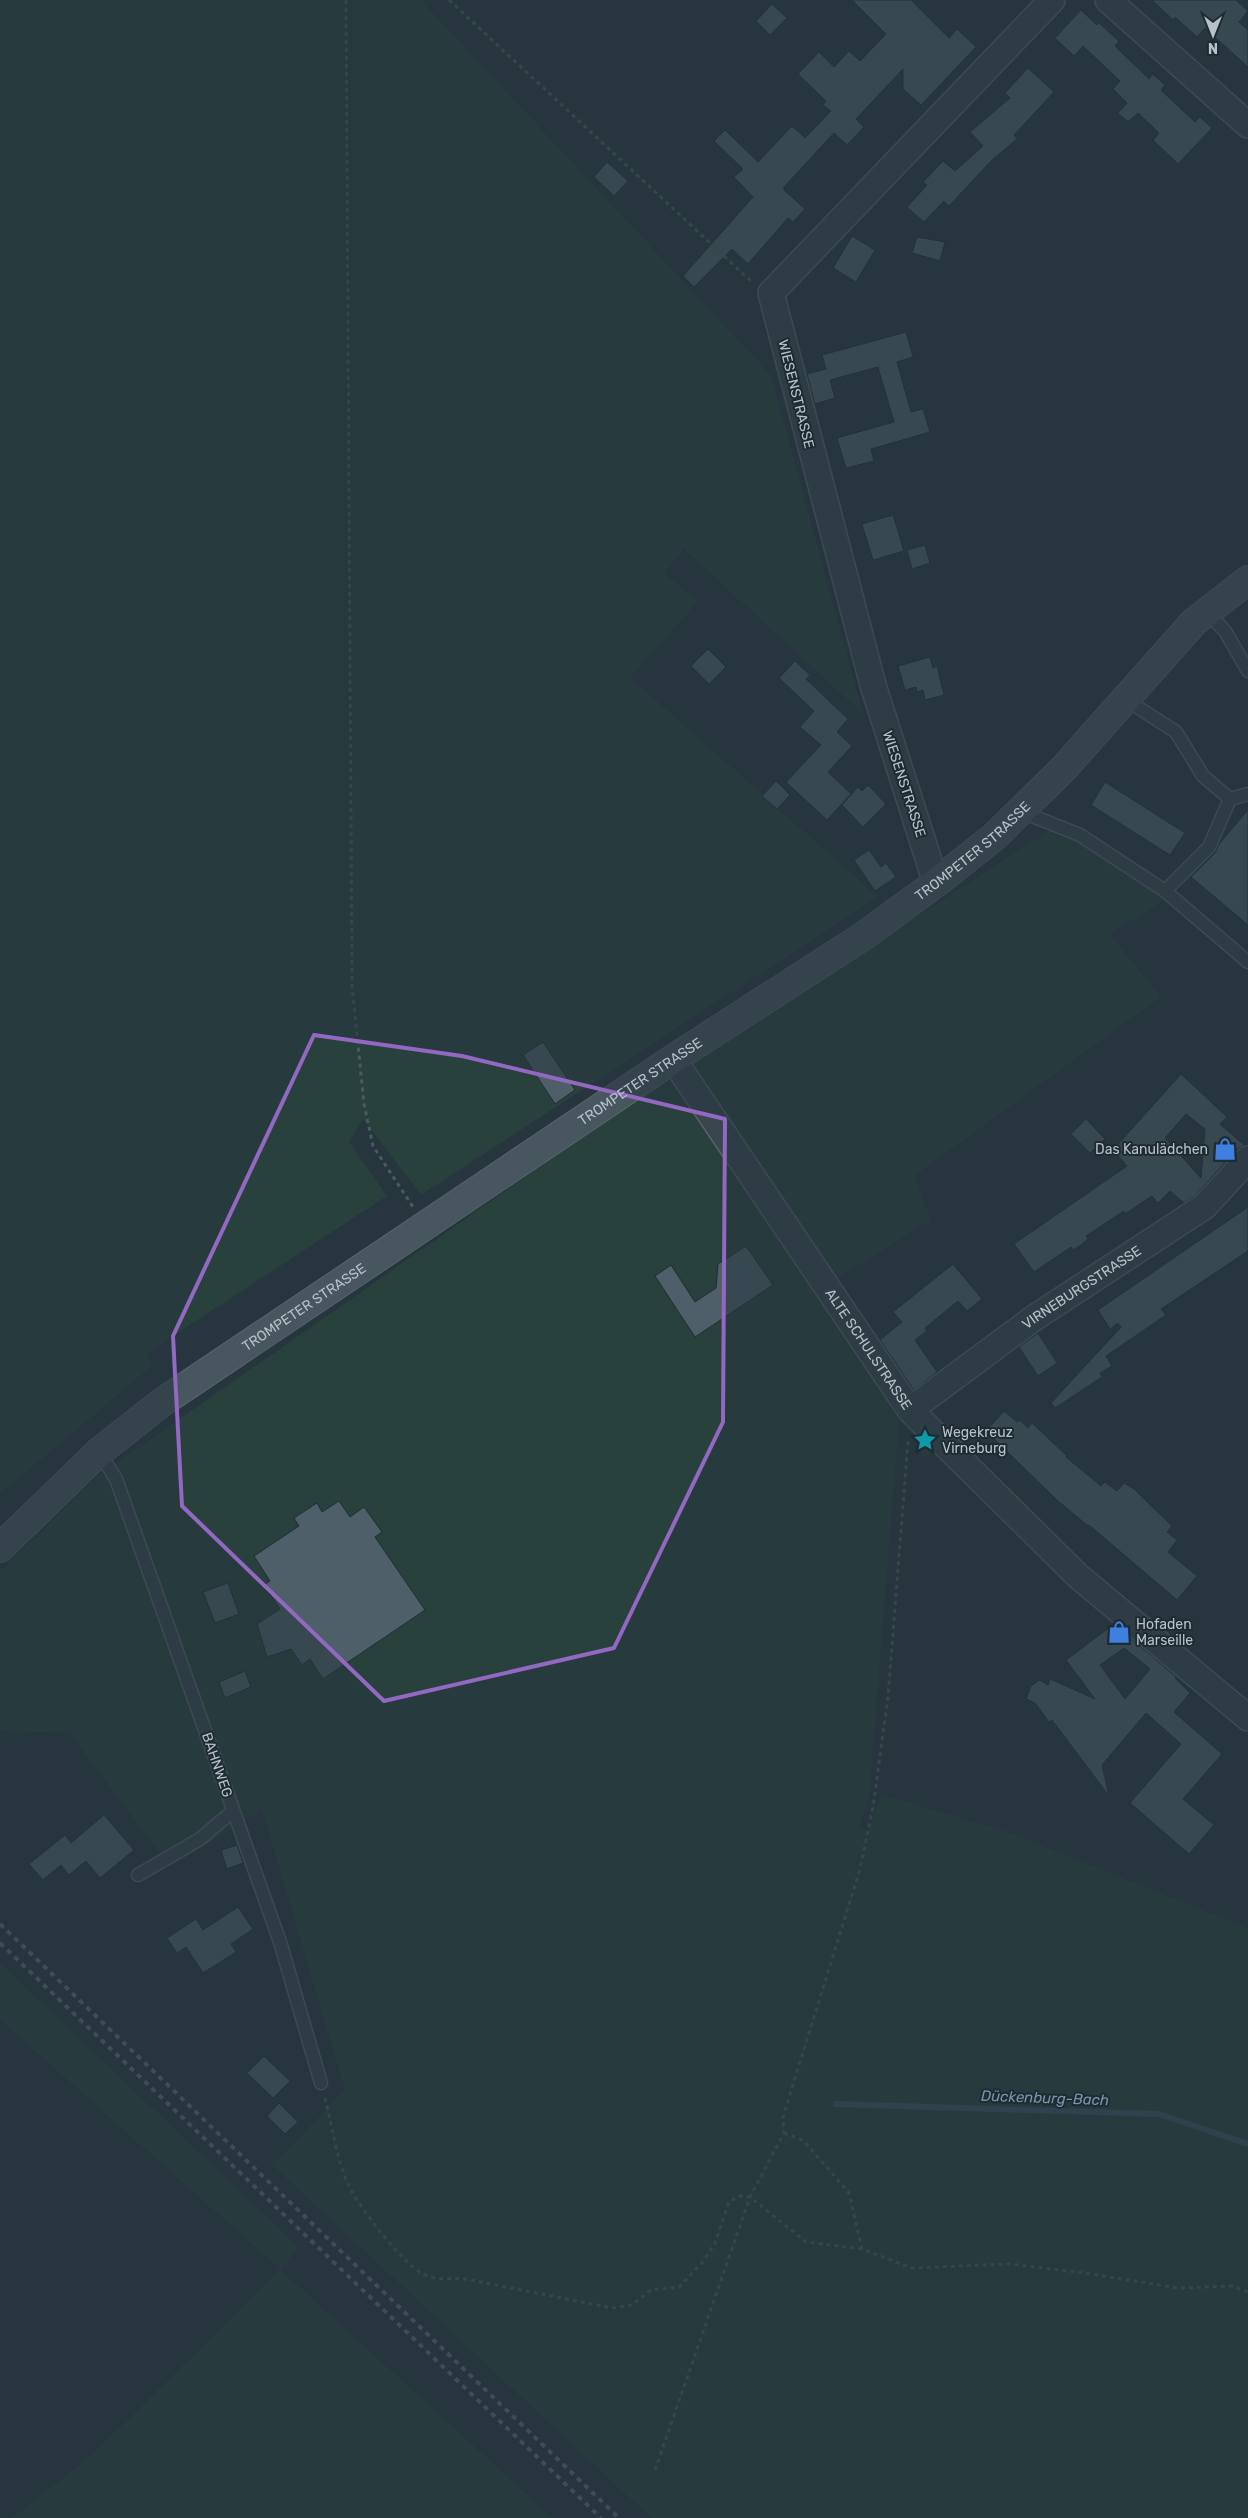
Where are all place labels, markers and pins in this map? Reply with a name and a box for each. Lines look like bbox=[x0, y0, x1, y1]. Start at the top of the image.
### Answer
shop icon: Das Kanulädchen bbox=[1212, 1136, 1238, 1162]
place label: Das Kanulädchen bbox=[1095, 1141, 1208, 1158]
place label: Wegekreuz Virneburg bbox=[942, 1424, 1013, 1457]
place icon: Wegekreuz Virneburg bbox=[912, 1427, 938, 1453]
place label: Hofaden Marseille bbox=[1136, 1616, 1193, 1649]
shop icon: Hofaden Marseille bbox=[1106, 1619, 1132, 1645]

